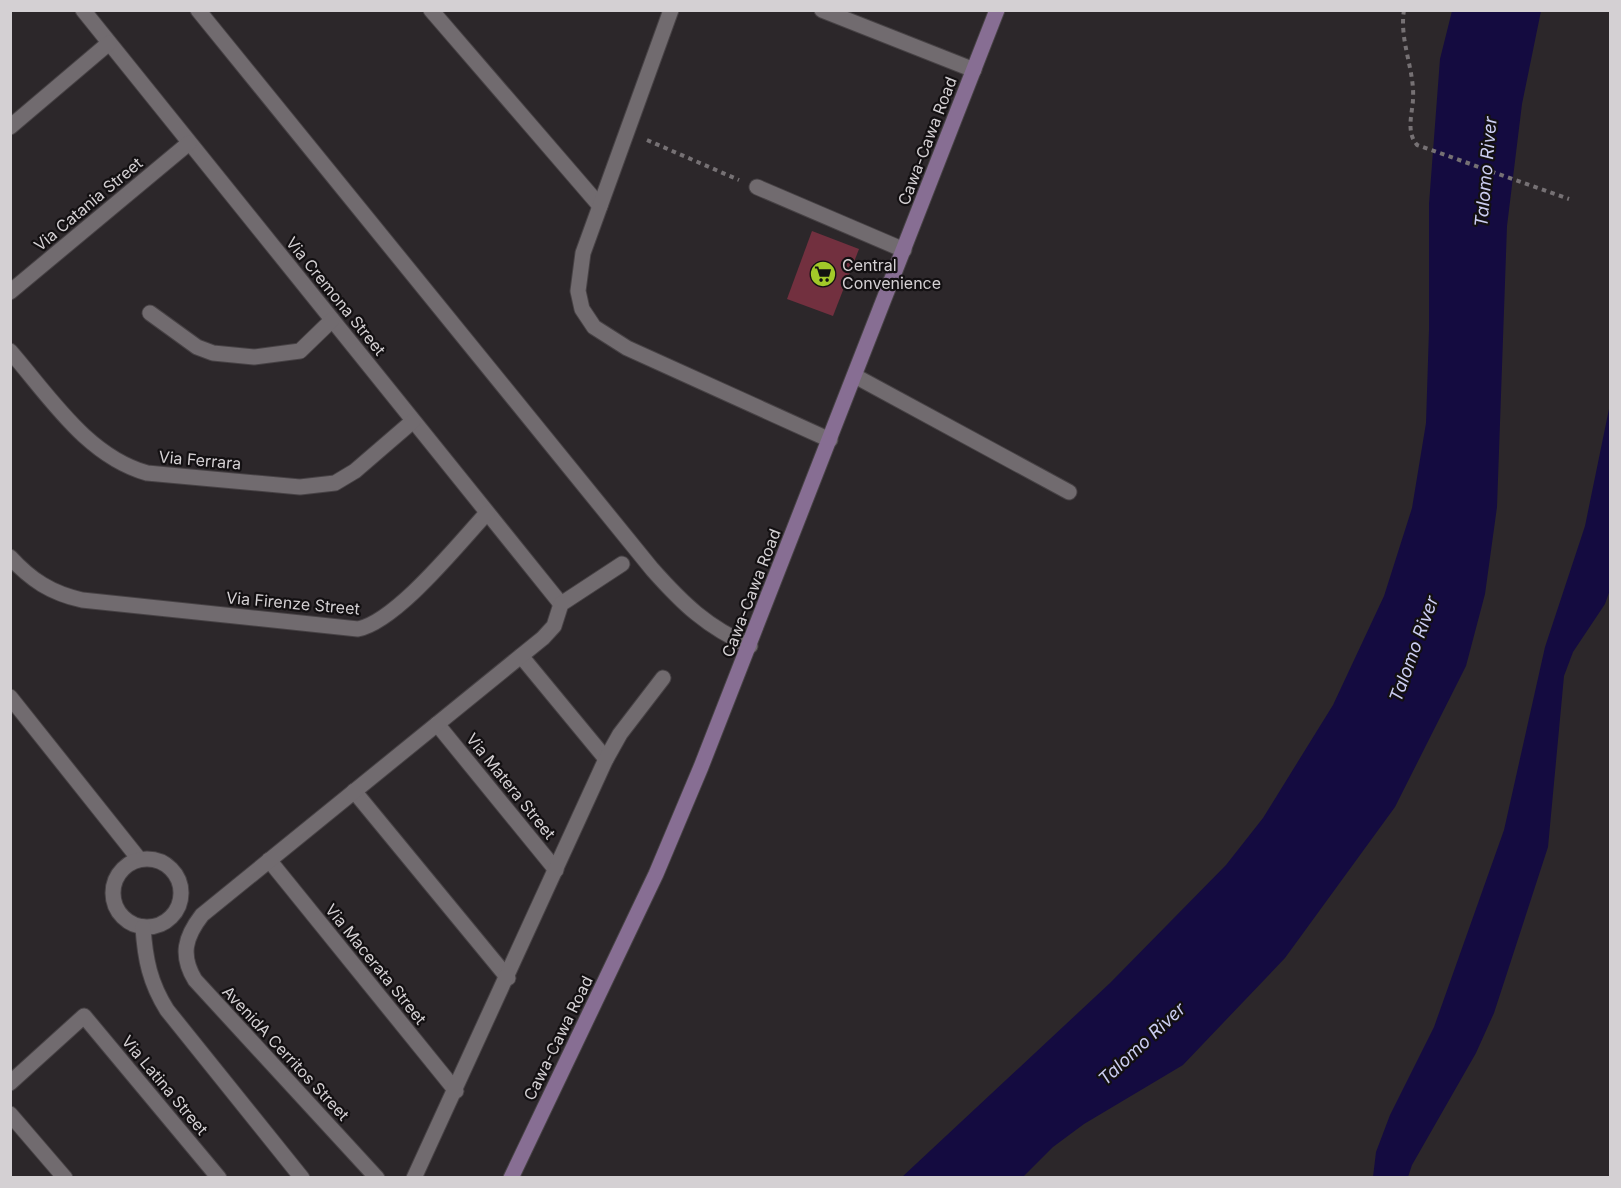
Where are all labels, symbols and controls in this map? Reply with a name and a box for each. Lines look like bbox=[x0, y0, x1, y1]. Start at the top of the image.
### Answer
street label: Cawa-Cawa Road bbox=[893, 74, 961, 208]
water label: Talomo River bbox=[1470, 115, 1501, 228]
street label: Via Catania Street bbox=[30, 153, 146, 255]
street label: Via Cremona Street bbox=[282, 233, 390, 359]
place label: Central Convenience bbox=[842, 255, 941, 293]
supermarket icon: Central Convenience bbox=[808, 259, 838, 289]
street label: Via Ferrara bbox=[158, 446, 242, 474]
street label: Cawa-Cawa Road bbox=[717, 526, 785, 660]
street label: Via Firenze Street bbox=[225, 587, 361, 619]
water label: Talomo River bbox=[1385, 592, 1443, 705]
street label: Via Matera Street bbox=[462, 729, 560, 843]
street label: Via Macerata Street bbox=[321, 900, 431, 1028]
street label: Cawa-Cawa Road bbox=[519, 973, 597, 1103]
street label: AvenidA Cerritos Street bbox=[218, 982, 354, 1124]
water label: Talomo River bbox=[1094, 997, 1190, 1089]
street label: Via Latina Street bbox=[118, 1031, 212, 1139]

